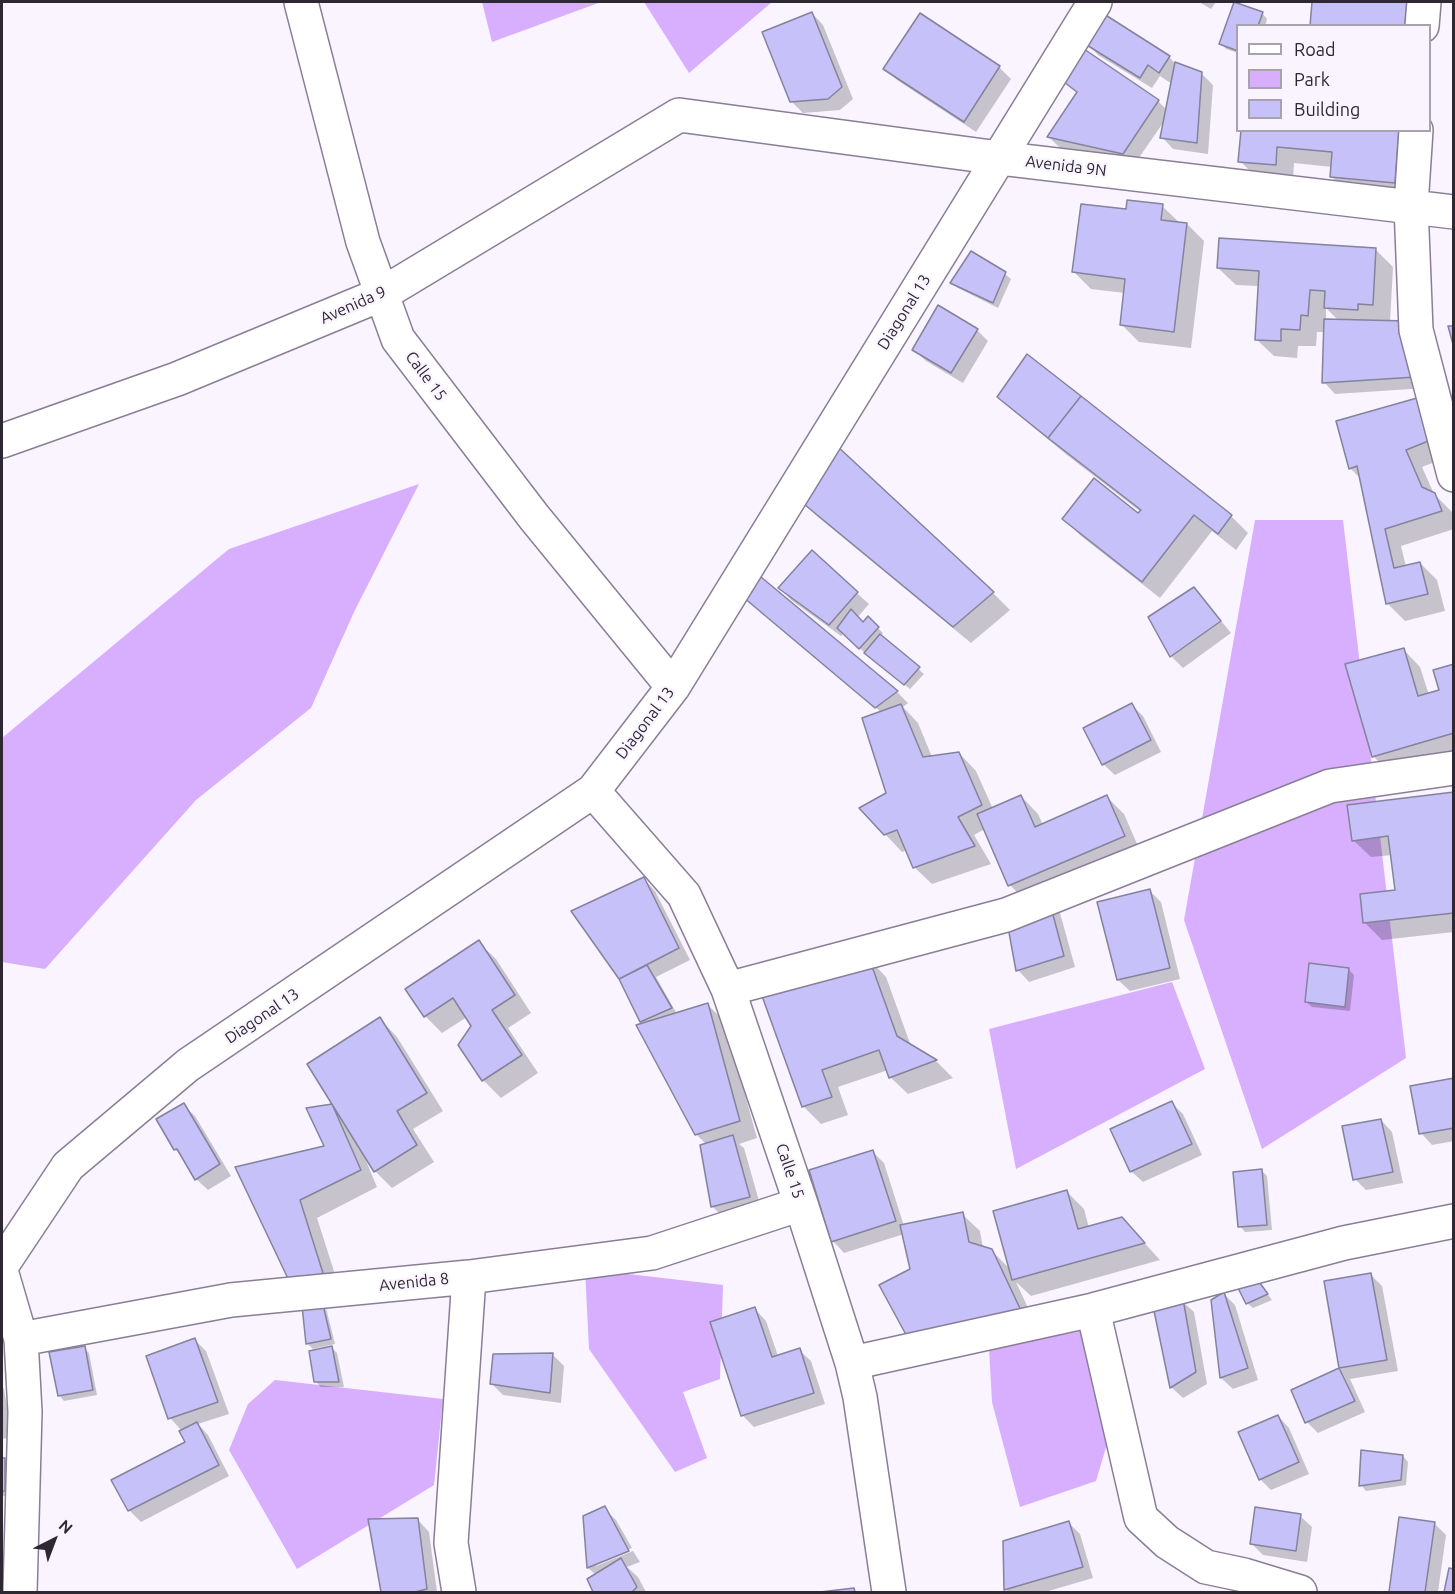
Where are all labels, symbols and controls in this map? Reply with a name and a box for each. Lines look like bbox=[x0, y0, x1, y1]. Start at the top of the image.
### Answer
legend bbox=[1236, 24, 1431, 132]
text: Road bbox=[1294, 39, 1336, 59]
text: Park bbox=[1294, 69, 1330, 89]
text: Building bbox=[1294, 99, 1360, 119]
street label: Avenida 9N bbox=[1024, 152, 1108, 180]
street label: Diagonal 13 bbox=[873, 271, 935, 353]
street label: Avenida 9 bbox=[317, 282, 389, 328]
street label: Calle 15 bbox=[401, 347, 451, 405]
street label: Diagonal 13 bbox=[612, 683, 678, 763]
street label: Diagonal 13 bbox=[221, 984, 303, 1048]
street label: Calle 15 bbox=[772, 1141, 808, 1201]
street label: Avenida 8 bbox=[378, 1269, 450, 1295]
north arrow bbox=[24, 1510, 84, 1570]
text: N bbox=[56, 1516, 77, 1537]

